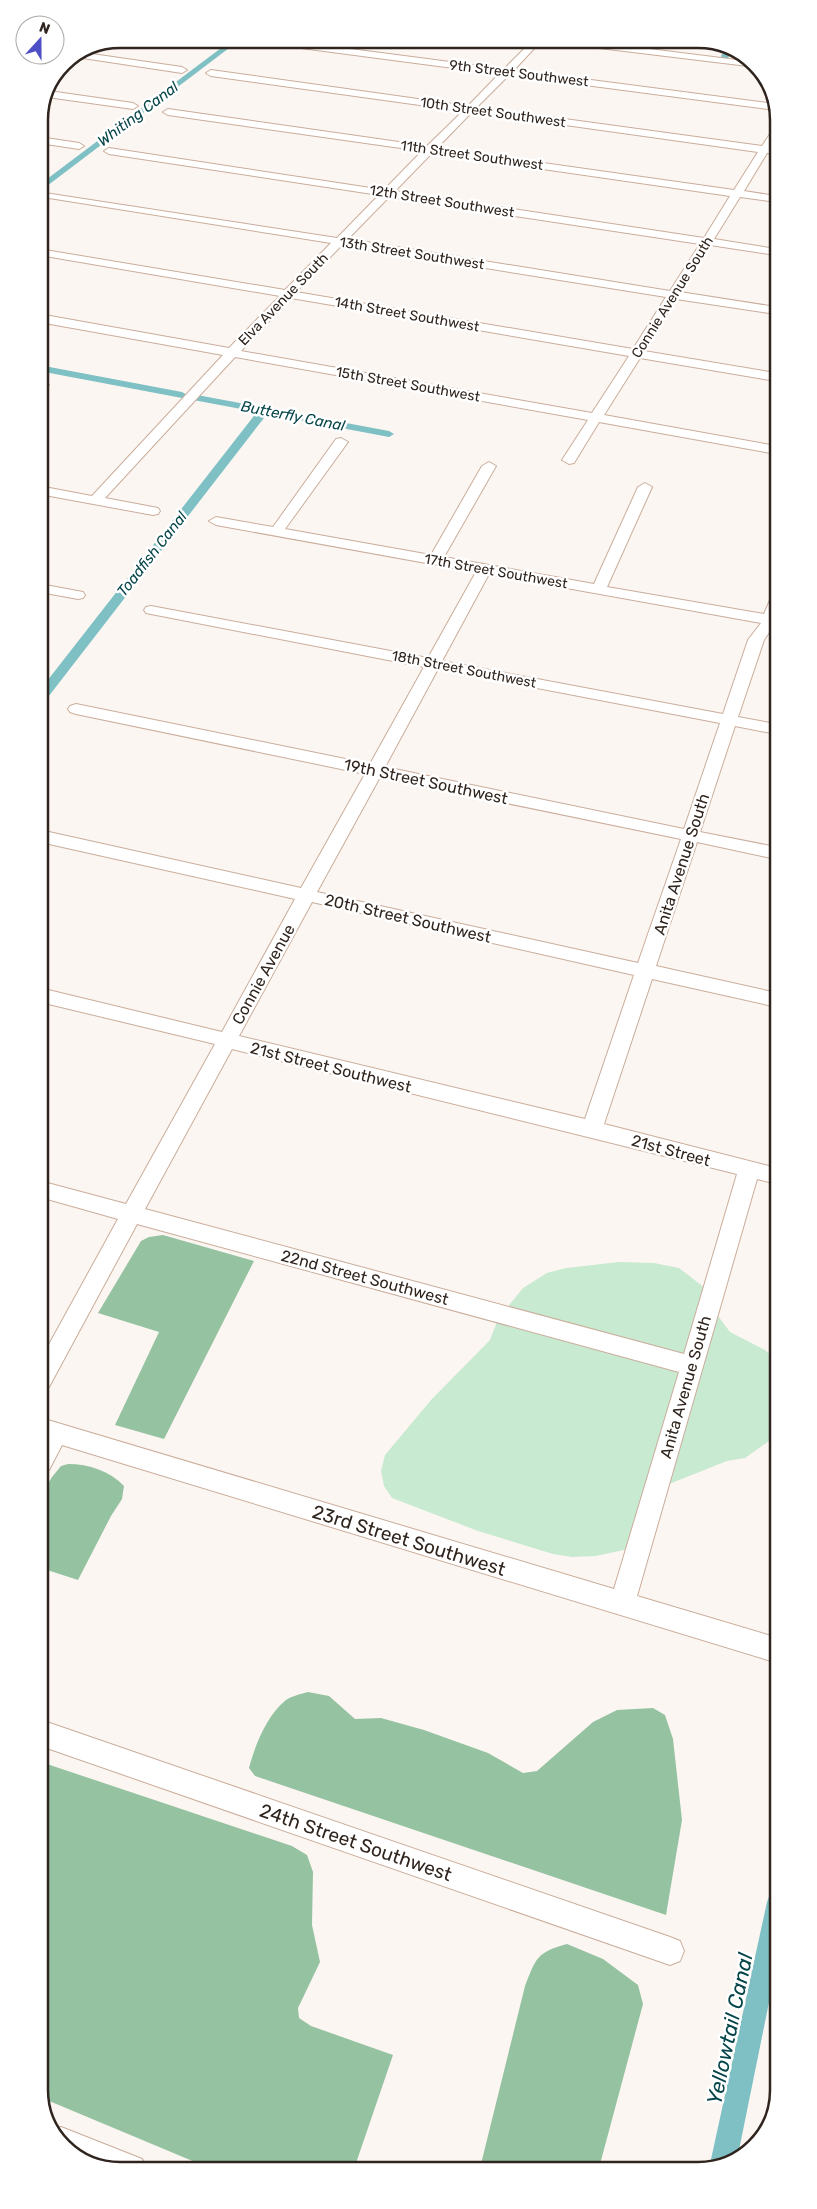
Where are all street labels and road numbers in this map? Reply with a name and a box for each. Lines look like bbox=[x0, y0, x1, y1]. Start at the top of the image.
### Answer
street label: 9th Street Southwest bbox=[448, 57, 590, 91]
street label: 10th Street Southwest bbox=[419, 94, 567, 131]
street label: 11th Street Southwest bbox=[400, 137, 545, 174]
street label: 12th Street Southwest bbox=[368, 182, 516, 221]
street label: Connie Avenue South bbox=[628, 233, 717, 361]
street label: 13th Street Southwest bbox=[338, 234, 486, 273]
street label: Elva Avenue South bbox=[235, 250, 332, 349]
street label: 14th Street Southwest bbox=[333, 293, 481, 336]
street label: 15th Street Southwest bbox=[334, 363, 482, 406]
street label: 17th Street Southwest bbox=[423, 551, 569, 593]
street label: 18th Street Southwest bbox=[390, 647, 538, 692]
street label: 19th Street Southwest bbox=[342, 755, 510, 808]
street label: Anita Avenue South bbox=[650, 791, 713, 937]
street label: 20th Street Southwest bbox=[323, 890, 493, 947]
street label: Connie Avenue bbox=[228, 921, 299, 1028]
street label: 21st Street Southwest bbox=[248, 1038, 413, 1097]
street label: 21st Street bbox=[629, 1131, 712, 1170]
street label: 22nd Street Southwest bbox=[279, 1246, 451, 1309]
street label: Anita Avenue South bbox=[656, 1314, 715, 1461]
street label: 23rd Street Southwest bbox=[309, 1500, 509, 1581]
street label: 24th Street Southwest bbox=[257, 1799, 456, 1886]

